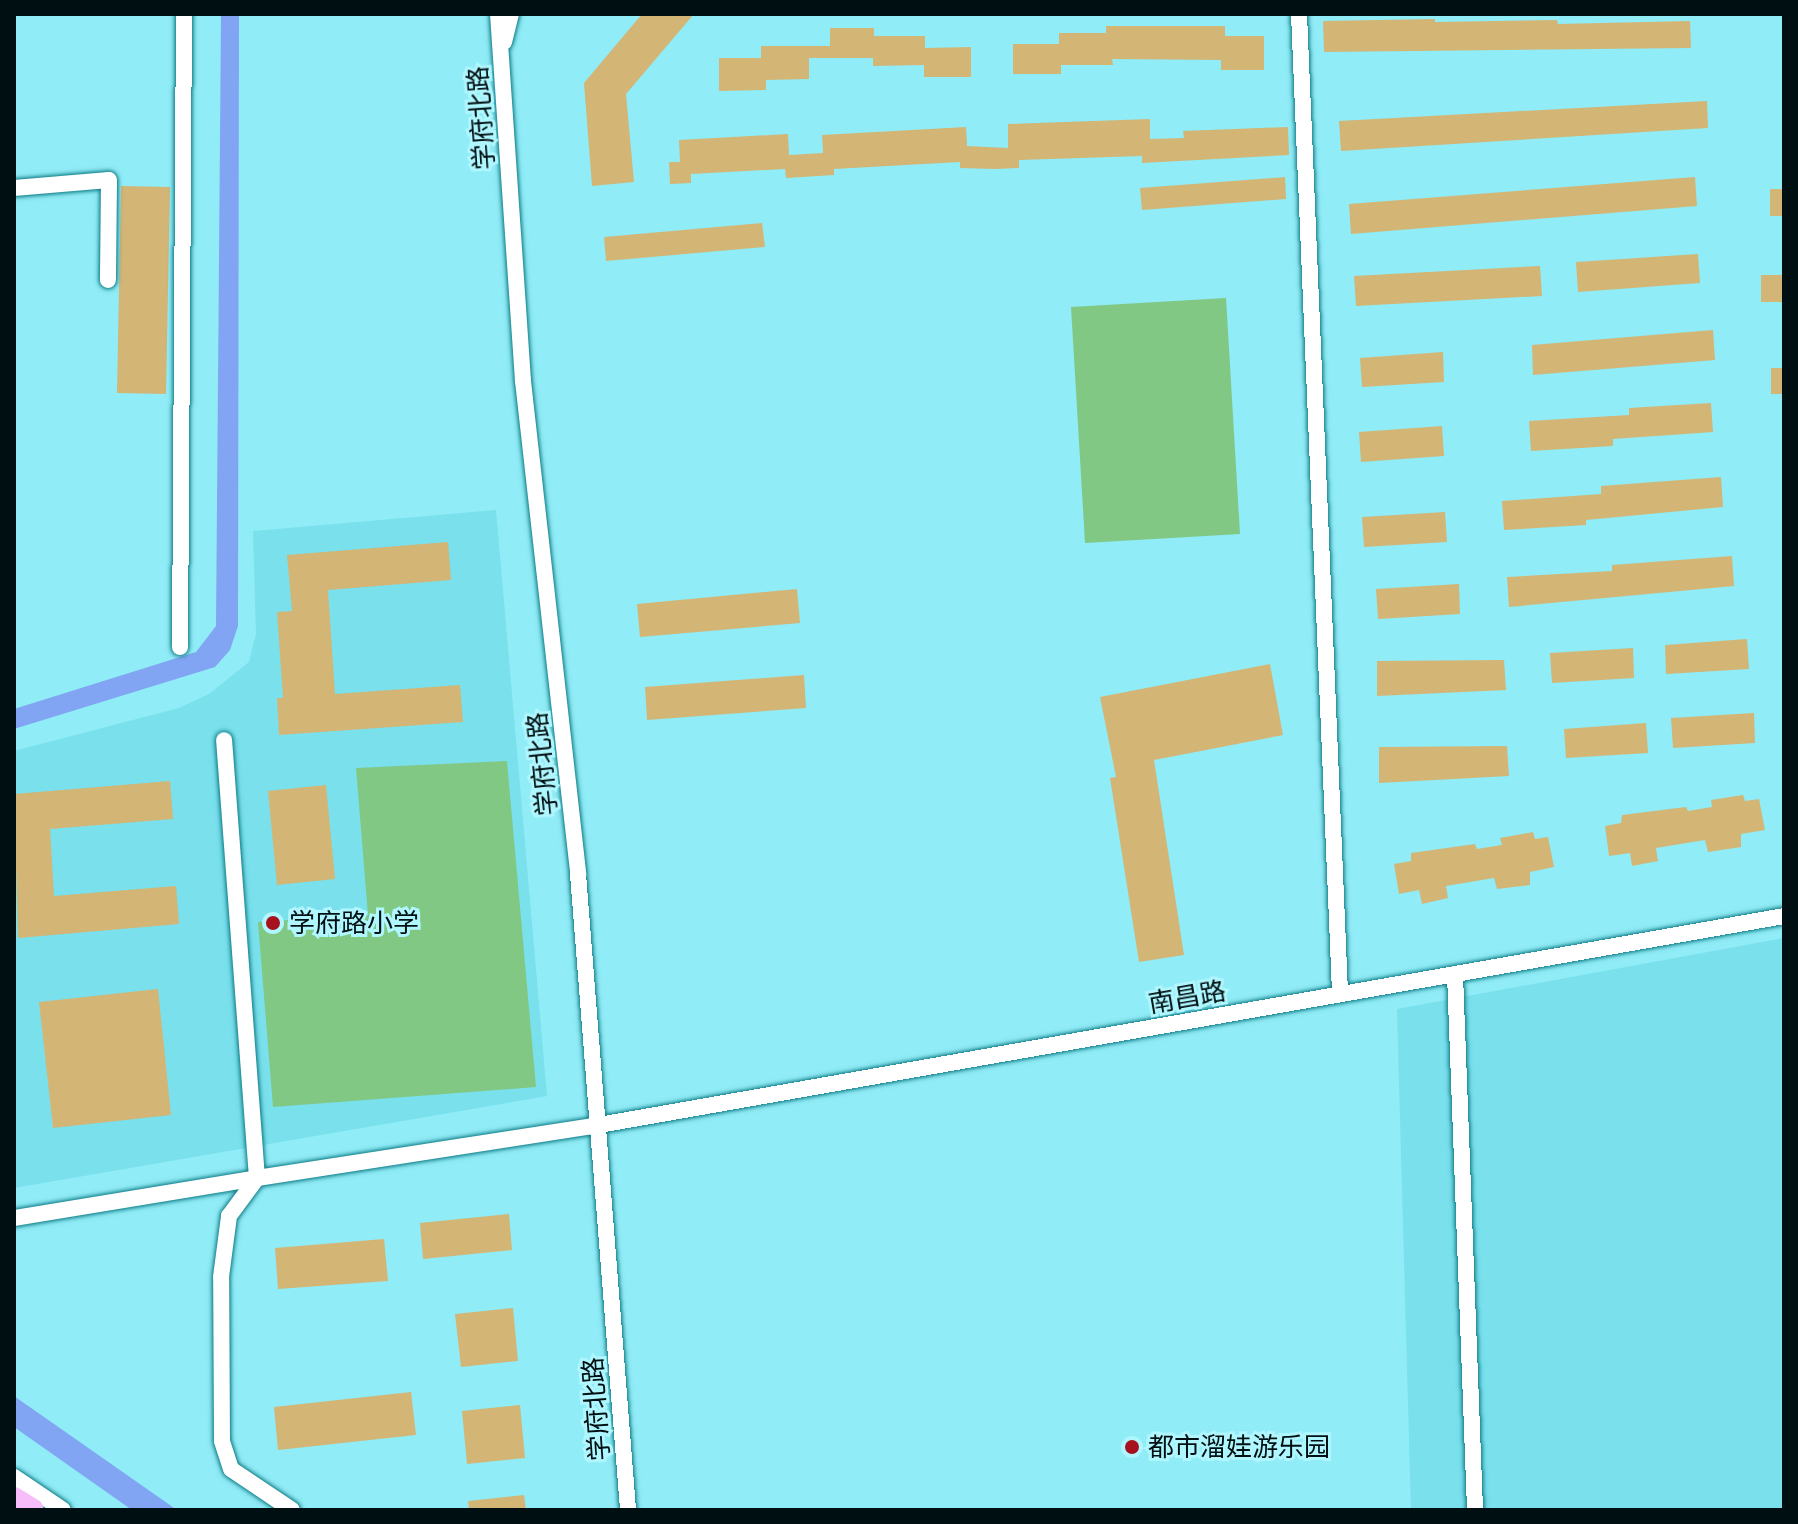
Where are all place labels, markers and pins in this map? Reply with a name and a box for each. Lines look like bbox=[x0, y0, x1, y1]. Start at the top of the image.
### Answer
place label: 学府路小学 bbox=[289, 907, 419, 939]
marker: 学府路小学 bbox=[264, 914, 282, 932]
place label: 都市溜娃游乐园 bbox=[1148, 1431, 1330, 1463]
marker: 都市溜娃游乐园 bbox=[1123, 1438, 1141, 1456]

